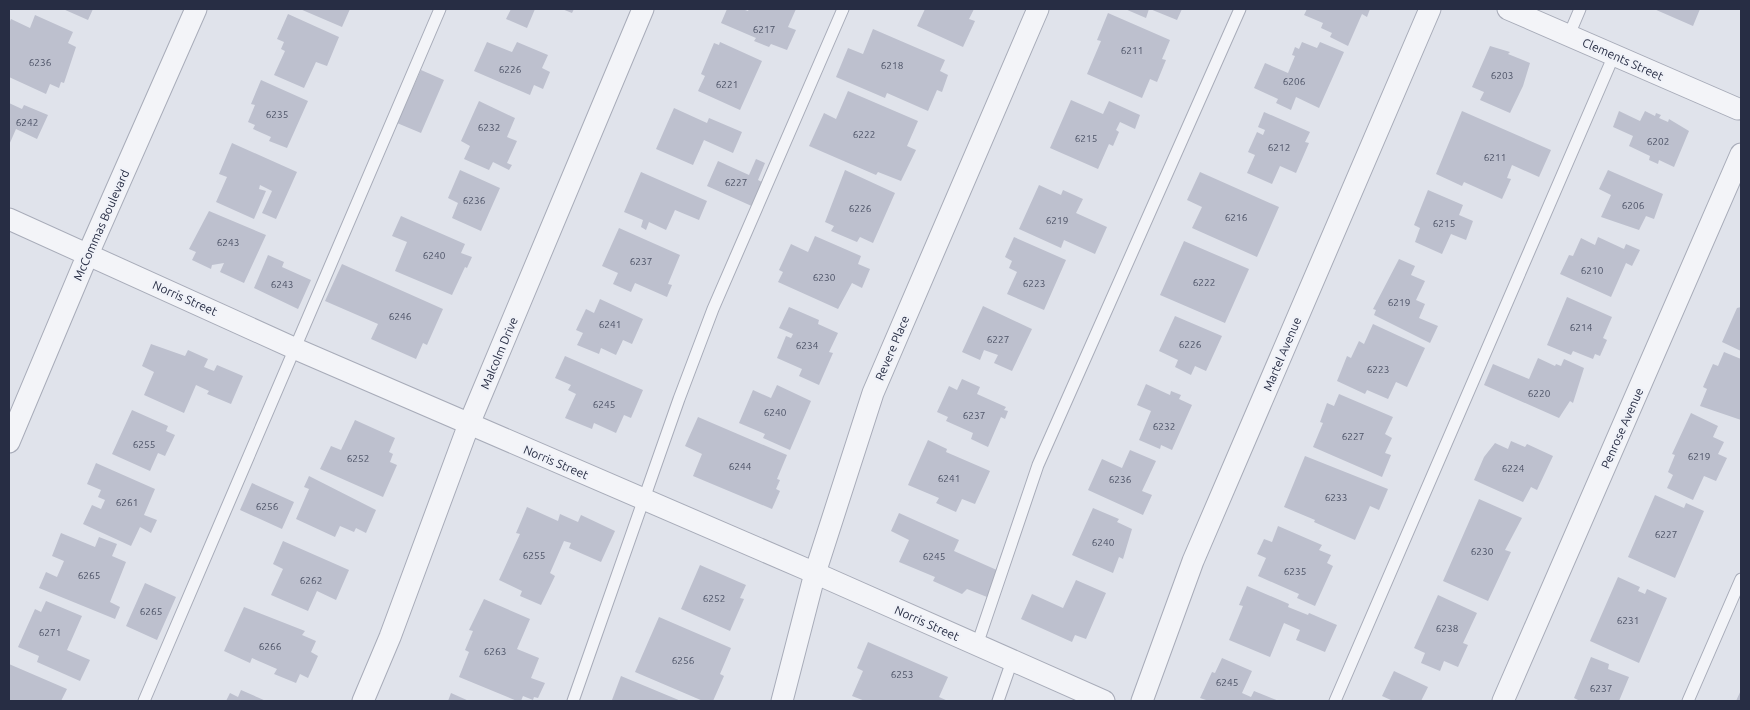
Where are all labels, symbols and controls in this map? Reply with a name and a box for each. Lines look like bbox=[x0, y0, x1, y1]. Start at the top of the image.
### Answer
house number: 6217 bbox=[753, 24, 775, 35]
street label: Clements Street bbox=[1581, 35, 1666, 83]
house number: 6211 bbox=[1121, 45, 1143, 56]
house number: 6236 bbox=[29, 57, 52, 68]
house number: 6218 bbox=[881, 60, 904, 71]
house number: 6226 bbox=[499, 64, 522, 75]
house number: 6203 bbox=[1491, 70, 1513, 81]
house number: 6206 bbox=[1283, 76, 1306, 87]
house number: 6221 bbox=[716, 79, 738, 90]
house number: 6235 bbox=[266, 109, 288, 120]
house number: 6242 bbox=[16, 117, 38, 128]
house number: 6232 bbox=[478, 122, 500, 133]
house number: 6222 bbox=[853, 129, 875, 140]
house number: 6215 bbox=[1075, 133, 1097, 144]
house number: 6202 bbox=[1647, 136, 1669, 147]
house number: 6212 bbox=[1268, 142, 1290, 153]
house number: 6211 bbox=[1484, 152, 1506, 163]
street label: McCommas Boulevard bbox=[71, 168, 131, 282]
house number: 6227 bbox=[725, 177, 747, 188]
house number: 6236 bbox=[463, 195, 486, 206]
house number: 6206 bbox=[1622, 200, 1645, 211]
house number: 6226 bbox=[849, 203, 872, 214]
house number: 6216 bbox=[1225, 212, 1248, 223]
house number: 6219 bbox=[1046, 215, 1068, 226]
house number: 6215 bbox=[1433, 218, 1455, 229]
house number: 6243 bbox=[217, 237, 239, 248]
house number: 6240 bbox=[423, 250, 446, 261]
house number: 6237 bbox=[630, 256, 652, 267]
house number: 6210 bbox=[1581, 265, 1604, 276]
house number: 6230 bbox=[813, 272, 836, 283]
house number: 6222 bbox=[1193, 277, 1215, 288]
street label: Norris Street bbox=[151, 278, 219, 318]
house number: 6223 bbox=[1023, 278, 1045, 289]
house number: 6243 bbox=[271, 279, 293, 290]
house number: 6219 bbox=[1388, 297, 1410, 308]
house number: 6246 bbox=[389, 311, 412, 322]
street label: Revere Place bbox=[873, 314, 911, 382]
street label: Malcolm Drive bbox=[478, 315, 520, 391]
street label: Martel Avenue bbox=[1261, 315, 1303, 393]
house number: 6241 bbox=[599, 319, 621, 330]
house number: 6214 bbox=[1570, 322, 1593, 333]
house number: 6227 bbox=[987, 334, 1009, 345]
house number: 6226 bbox=[1179, 339, 1202, 350]
house number: 6234 bbox=[796, 340, 819, 351]
house number: 6223 bbox=[1367, 364, 1389, 375]
street label: Penrose Avenue bbox=[1598, 386, 1646, 470]
house number: 6220 bbox=[1528, 388, 1551, 399]
house number: 6245 bbox=[593, 399, 615, 410]
house number: 6240 bbox=[764, 407, 787, 418]
house number: 6237 bbox=[963, 410, 985, 421]
house number: 6232 bbox=[1153, 421, 1175, 432]
house number: 6227 bbox=[1342, 431, 1364, 442]
house number: 6255 bbox=[133, 439, 155, 450]
street label: Norris Street bbox=[522, 443, 591, 482]
house number: 6219 bbox=[1688, 451, 1710, 462]
house number: 6252 bbox=[347, 453, 369, 464]
house number: 6244 bbox=[729, 461, 752, 472]
house number: 6224 bbox=[1502, 463, 1525, 474]
house number: 6241 bbox=[938, 473, 960, 484]
house number: 6236 bbox=[1109, 474, 1132, 485]
house number: 6233 bbox=[1325, 492, 1347, 503]
house number: 6261 bbox=[116, 497, 138, 508]
house number: 6256 bbox=[256, 501, 279, 512]
house number: 6227 bbox=[1655, 529, 1677, 540]
house number: 6240 bbox=[1092, 537, 1115, 548]
house number: 6230 bbox=[1471, 546, 1494, 557]
house number: 6255 bbox=[523, 550, 545, 561]
house number: 6245 bbox=[923, 551, 945, 562]
house number: 6235 bbox=[1284, 566, 1306, 577]
house number: 6265 bbox=[78, 570, 100, 581]
house number: 6262 bbox=[300, 575, 322, 586]
house number: 6252 bbox=[703, 593, 725, 604]
street label: Norris Street bbox=[893, 603, 961, 643]
house number: 6265 bbox=[140, 606, 162, 617]
house number: 6231 bbox=[1617, 615, 1639, 626]
house number: 6238 bbox=[1436, 623, 1459, 634]
house number: 6271 bbox=[39, 627, 61, 638]
house number: 6266 bbox=[259, 641, 282, 652]
house number: 6263 bbox=[484, 646, 506, 657]
house number: 6256 bbox=[672, 655, 695, 666]
house number: 6253 bbox=[891, 669, 913, 680]
house number: 6245 bbox=[1216, 677, 1238, 688]
house number: 6237 bbox=[1590, 683, 1612, 694]

